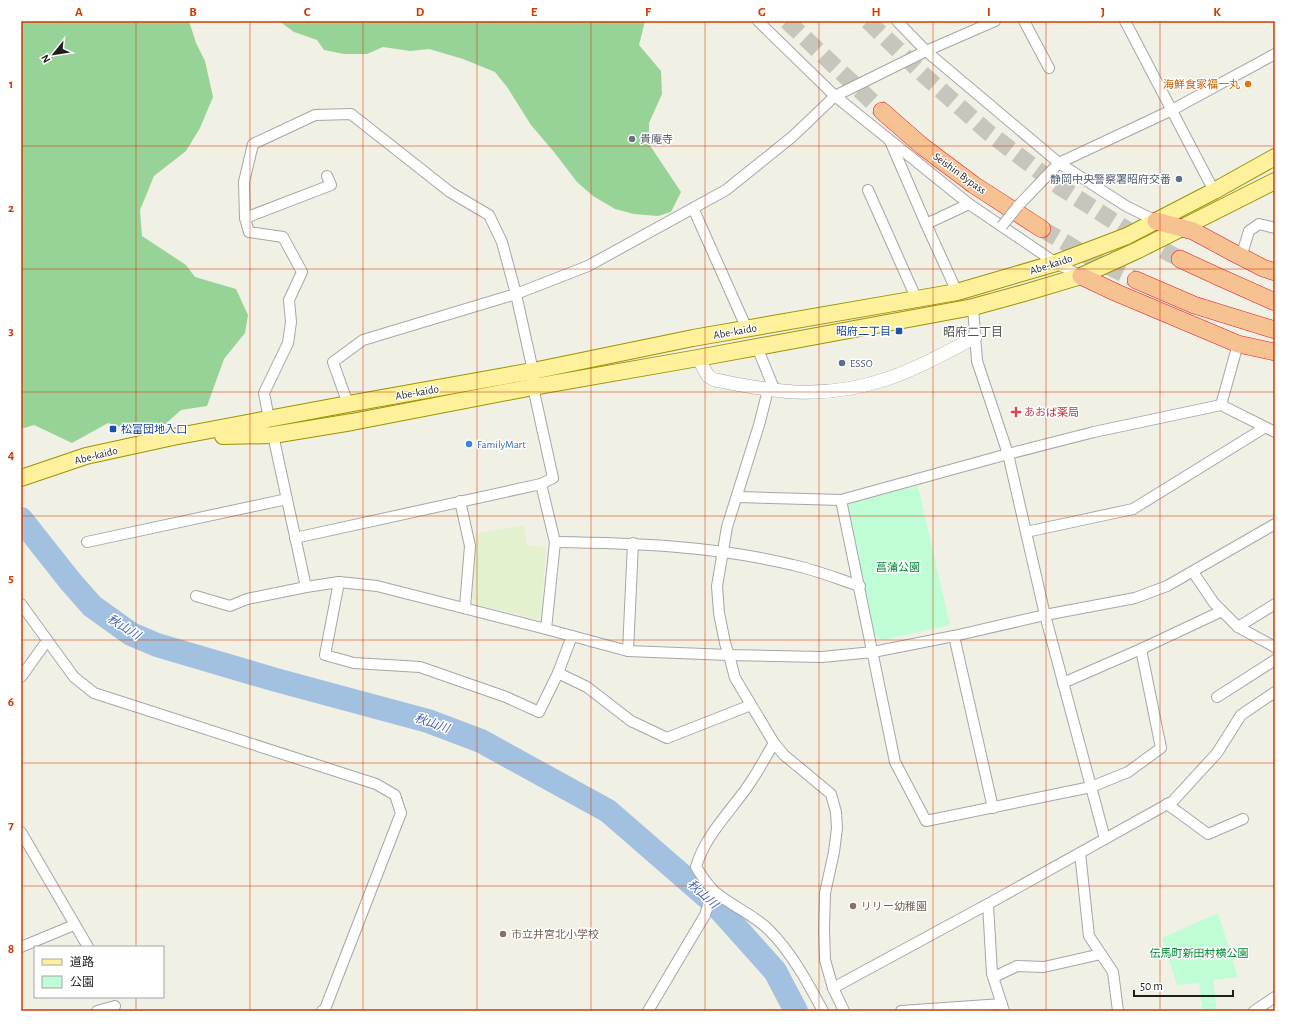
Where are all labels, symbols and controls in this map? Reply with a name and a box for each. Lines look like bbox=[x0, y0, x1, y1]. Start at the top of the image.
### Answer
text: A bbox=[75, 6, 83, 19]
text: B bbox=[189, 6, 197, 19]
text: C bbox=[304, 6, 311, 19]
text: D bbox=[416, 6, 425, 19]
text: E bbox=[531, 6, 538, 19]
text: F bbox=[645, 6, 652, 19]
text: G bbox=[758, 6, 766, 19]
text: H bbox=[871, 6, 881, 19]
text: I bbox=[987, 6, 991, 19]
text: J bbox=[1101, 6, 1105, 19]
text: K bbox=[1213, 6, 1221, 19]
north arrow bbox=[34, 34, 74, 74]
text: N bbox=[39, 53, 52, 65]
text: 1 bbox=[9, 78, 13, 91]
place label: 海鮮食家福一丸 bbox=[1163, 78, 1240, 90]
marker: 海鮮食家福一丸 bbox=[1243, 79, 1253, 89]
marker: 貴庵寺 bbox=[627, 134, 637, 144]
place label: 貴庵寺 bbox=[640, 134, 673, 145]
street label: Seishin Bypass bbox=[931, 151, 988, 196]
place label: 静岡中央警察署昭府交番 bbox=[1050, 173, 1171, 185]
marker: 静岡中央警察署昭府交番 bbox=[1174, 174, 1184, 184]
text: 2 bbox=[8, 202, 14, 215]
street label: Abe-kaido bbox=[1028, 252, 1074, 277]
street label: Abe-kaido bbox=[712, 322, 758, 341]
text: 3 bbox=[8, 325, 14, 338]
place label: 昭府二丁目 bbox=[836, 326, 891, 337]
marker: 昭府二丁目 bbox=[894, 326, 904, 336]
district label: 昭府二丁目 bbox=[943, 326, 1003, 338]
marker: ESSO bbox=[837, 358, 847, 368]
place label: ESSO bbox=[850, 358, 873, 369]
street label: Abe-kaido bbox=[394, 383, 440, 402]
place label: あおば薬局 bbox=[1024, 406, 1079, 418]
marker: あおば薬局 bbox=[1011, 407, 1021, 417]
marker: 松富団地入口 bbox=[108, 424, 118, 434]
place label: 松富団地入口 bbox=[121, 424, 187, 435]
marker: FamilyMart bbox=[464, 439, 474, 449]
place label: FamilyMart bbox=[477, 439, 526, 450]
street label: Abe-kaido bbox=[73, 445, 119, 466]
text: 4 bbox=[8, 449, 15, 462]
park label: 菖蒲公園 bbox=[876, 561, 920, 573]
text: 5 bbox=[8, 572, 14, 585]
water label: 秋山川 bbox=[106, 612, 145, 643]
text: 6 bbox=[8, 696, 14, 709]
water label: 秋山川 bbox=[413, 711, 453, 735]
text: 7 bbox=[8, 819, 14, 832]
water label: 秋山川 bbox=[686, 877, 723, 912]
place label: リリー幼稚園 bbox=[861, 900, 927, 912]
marker: リリー幼稚園 bbox=[848, 901, 858, 911]
place label: 市立井宮北小学校 bbox=[511, 928, 599, 940]
marker: 市立井宮北小学校 bbox=[498, 929, 508, 939]
text: 8 bbox=[8, 943, 14, 956]
legend bbox=[34, 946, 164, 998]
park label: 伝馬町新田村横公園 bbox=[1150, 947, 1249, 959]
text: 道路 bbox=[70, 955, 94, 968]
scale bar bbox=[1134, 972, 1233, 998]
text: 公園 bbox=[70, 976, 94, 988]
text: 50 m bbox=[1140, 980, 1163, 992]

